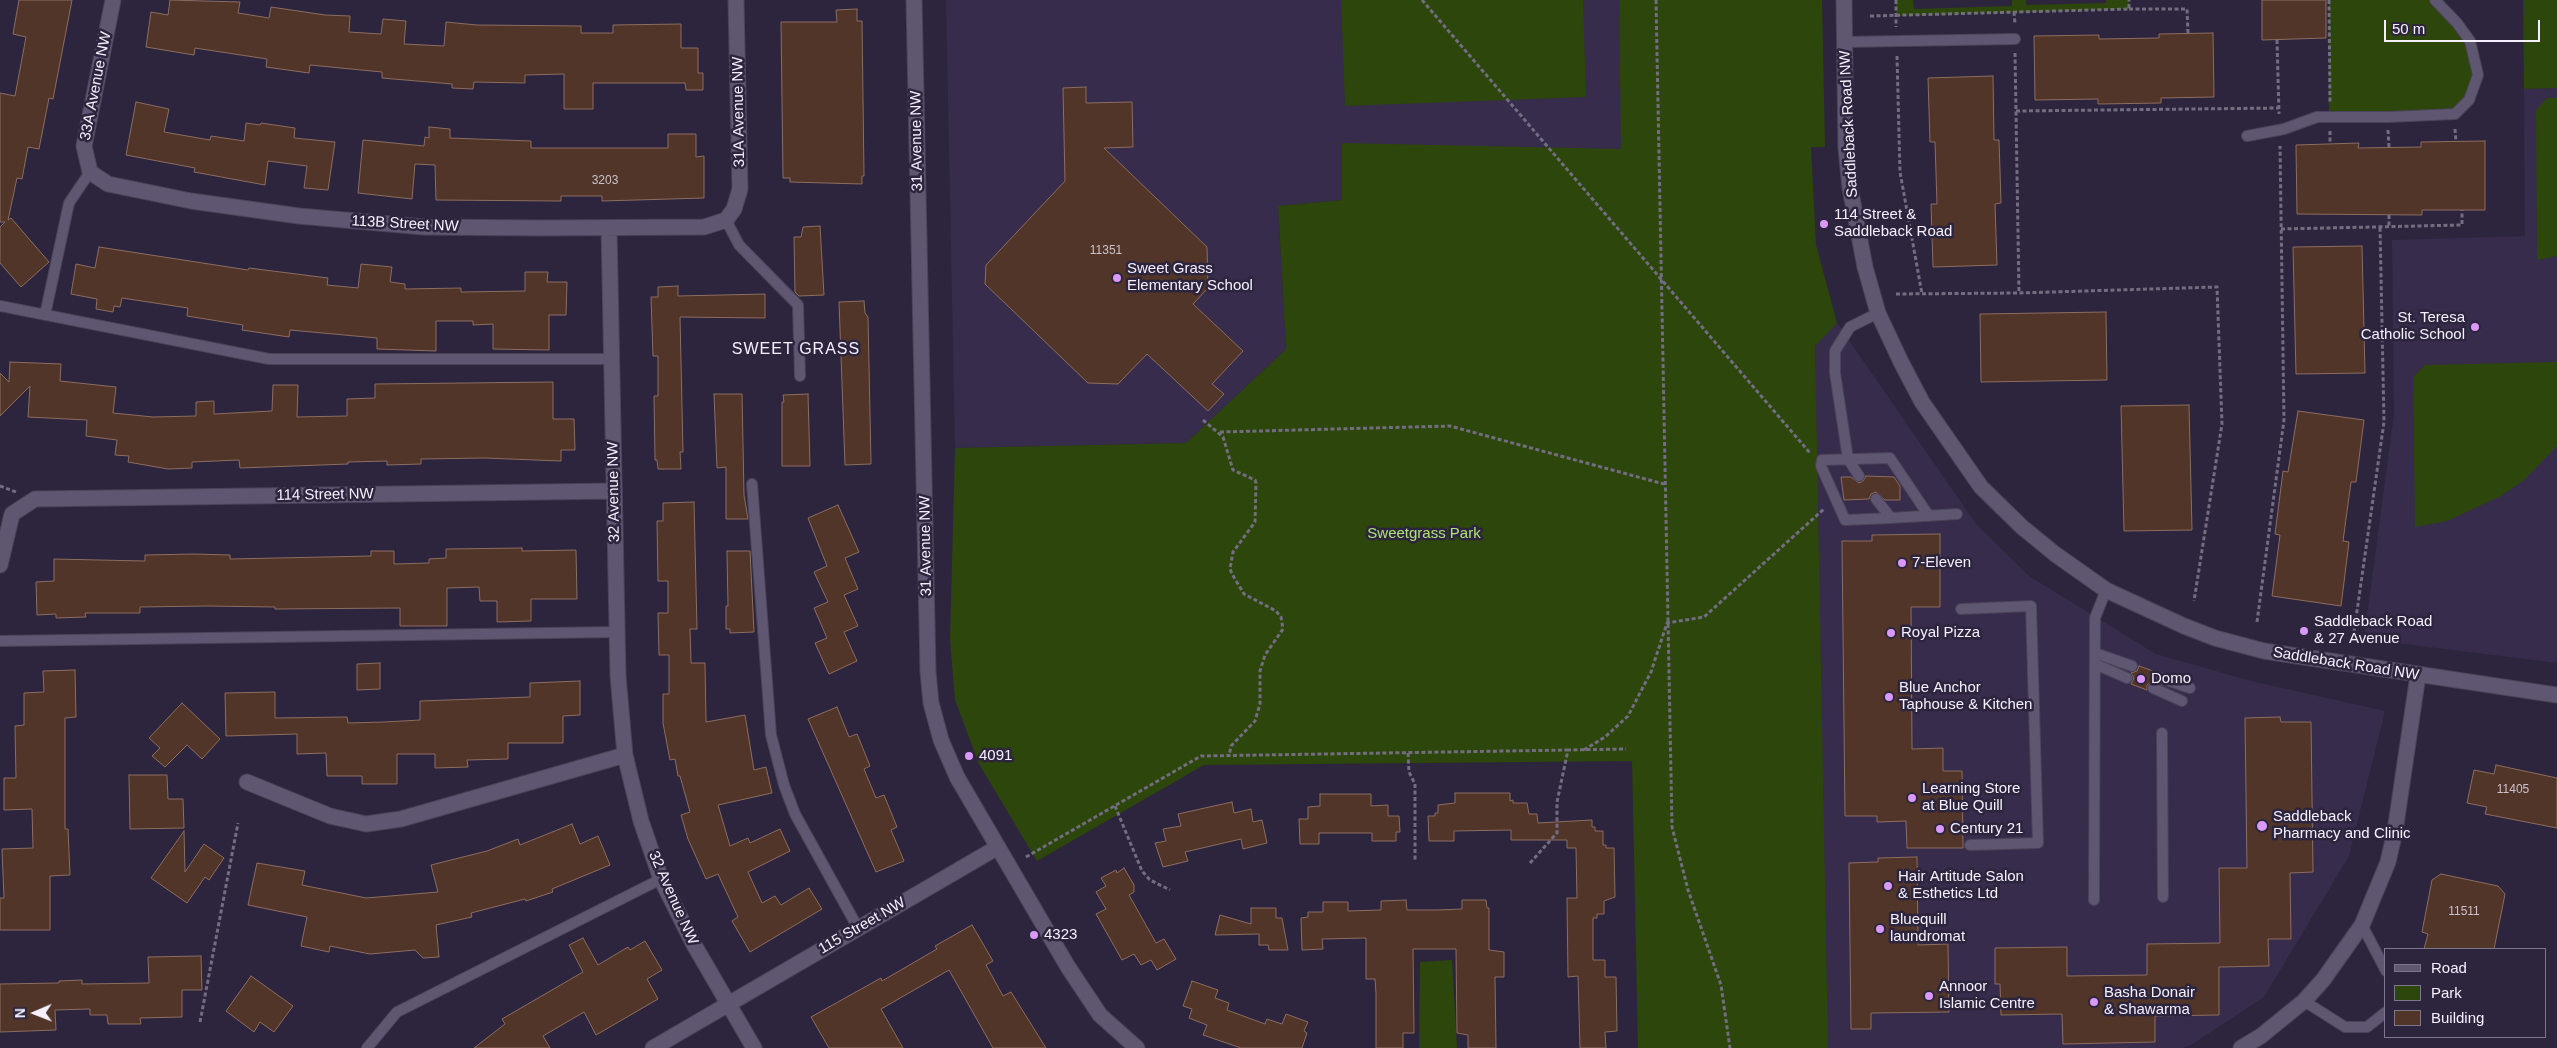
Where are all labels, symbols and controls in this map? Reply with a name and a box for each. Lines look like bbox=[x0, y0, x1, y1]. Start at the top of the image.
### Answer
scale bar bbox=[2387, 10, 2543, 42]
text: 50 m bbox=[2392, 20, 2425, 37]
street label: 33A Avenue NW bbox=[77, 30, 115, 142]
street label: Saddleback Road NW bbox=[1836, 50, 1862, 198]
street label: 31A Avenue NW bbox=[729, 57, 749, 167]
street label: 31 Avenue NW bbox=[907, 91, 927, 191]
house number: 3203 bbox=[592, 174, 618, 188]
place label: 114 Street & Saddleback Road bbox=[1834, 206, 1952, 241]
street label: 113B Street NW bbox=[351, 212, 459, 236]
marker: 114 Street & Saddleback Road bbox=[1818, 218, 1830, 230]
house number: 11351 bbox=[1090, 244, 1122, 258]
place label: Sweet Grass Elementary School bbox=[1127, 260, 1253, 295]
marker: Sweet Grass Elementary School bbox=[1111, 272, 1123, 284]
place label: St. Teresa Catholic School bbox=[2361, 309, 2465, 344]
marker: St. Teresa Catholic School bbox=[2469, 321, 2481, 333]
district label: SWEET GRASS bbox=[730, 340, 862, 360]
street label: 32 Avenue NW bbox=[604, 442, 624, 542]
street label: 114 Street NW bbox=[276, 485, 374, 505]
street label: 31 Avenue NW bbox=[916, 496, 936, 596]
park label: Sweetgrass Park bbox=[1367, 525, 1481, 543]
place label: 7-Eleven bbox=[1912, 554, 1971, 572]
marker: 7-Eleven bbox=[1896, 557, 1908, 569]
place label: Saddleback Road & 27 Avenue bbox=[2314, 613, 2432, 648]
place label: Royal Pizza bbox=[1901, 624, 1980, 642]
marker: Saddleback Road & 27 Avenue bbox=[2298, 625, 2310, 637]
marker: Royal Pizza bbox=[1885, 627, 1897, 639]
street label: Saddleback Road NW bbox=[2272, 644, 2420, 684]
place label: Domo bbox=[2151, 670, 2191, 688]
marker: Domo bbox=[2135, 673, 2147, 685]
place label: Blue Anchor Taphouse & Kitchen bbox=[1899, 679, 2032, 714]
marker: Blue Anchor Taphouse & Kitchen bbox=[1883, 691, 1895, 703]
place label: 4091 bbox=[979, 747, 1012, 765]
marker: 4091 bbox=[963, 750, 975, 762]
place label: Learning Store at Blue Quill bbox=[1922, 780, 2020, 815]
house number: 11405 bbox=[2497, 783, 2529, 797]
marker: Learning Store at Blue Quill bbox=[1906, 792, 1918, 804]
place label: Saddleback Pharmacy and Clinic bbox=[2273, 808, 2411, 843]
marker: Saddleback Pharmacy and Clinic bbox=[2255, 819, 2269, 833]
place label: Century 21 bbox=[1950, 820, 2023, 838]
marker: Century 21 bbox=[1934, 823, 1946, 835]
street label: 32 Avenue NW bbox=[644, 848, 702, 948]
place label: Hair Artitude Salon & Esthetics Ltd bbox=[1898, 868, 2024, 903]
marker: Hair Artitude Salon & Esthetics Ltd bbox=[1882, 880, 1894, 892]
street label: 115 Street NW bbox=[815, 894, 909, 958]
house number: 11511 bbox=[2448, 905, 2480, 919]
place label: Bluequill laundromat bbox=[1890, 911, 1965, 946]
marker: Bluequill laundromat bbox=[1874, 923, 1886, 935]
place label: 4323 bbox=[1044, 926, 1077, 944]
marker: 4323 bbox=[1028, 929, 1040, 941]
legend bbox=[2384, 948, 2547, 1038]
text: Road bbox=[2431, 959, 2467, 976]
place label: Annoor Islamic Centre bbox=[1939, 978, 2035, 1013]
place label: Basha Donair & Shawarma bbox=[2104, 984, 2195, 1019]
text: Park bbox=[2431, 984, 2462, 1001]
north arrow bbox=[10, 988, 60, 1038]
marker: Annoor Islamic Centre bbox=[1923, 990, 1935, 1002]
marker: Basha Donair & Shawarma bbox=[2088, 996, 2100, 1008]
text: N bbox=[12, 1008, 28, 1018]
text: Building bbox=[2431, 1009, 2484, 1026]

